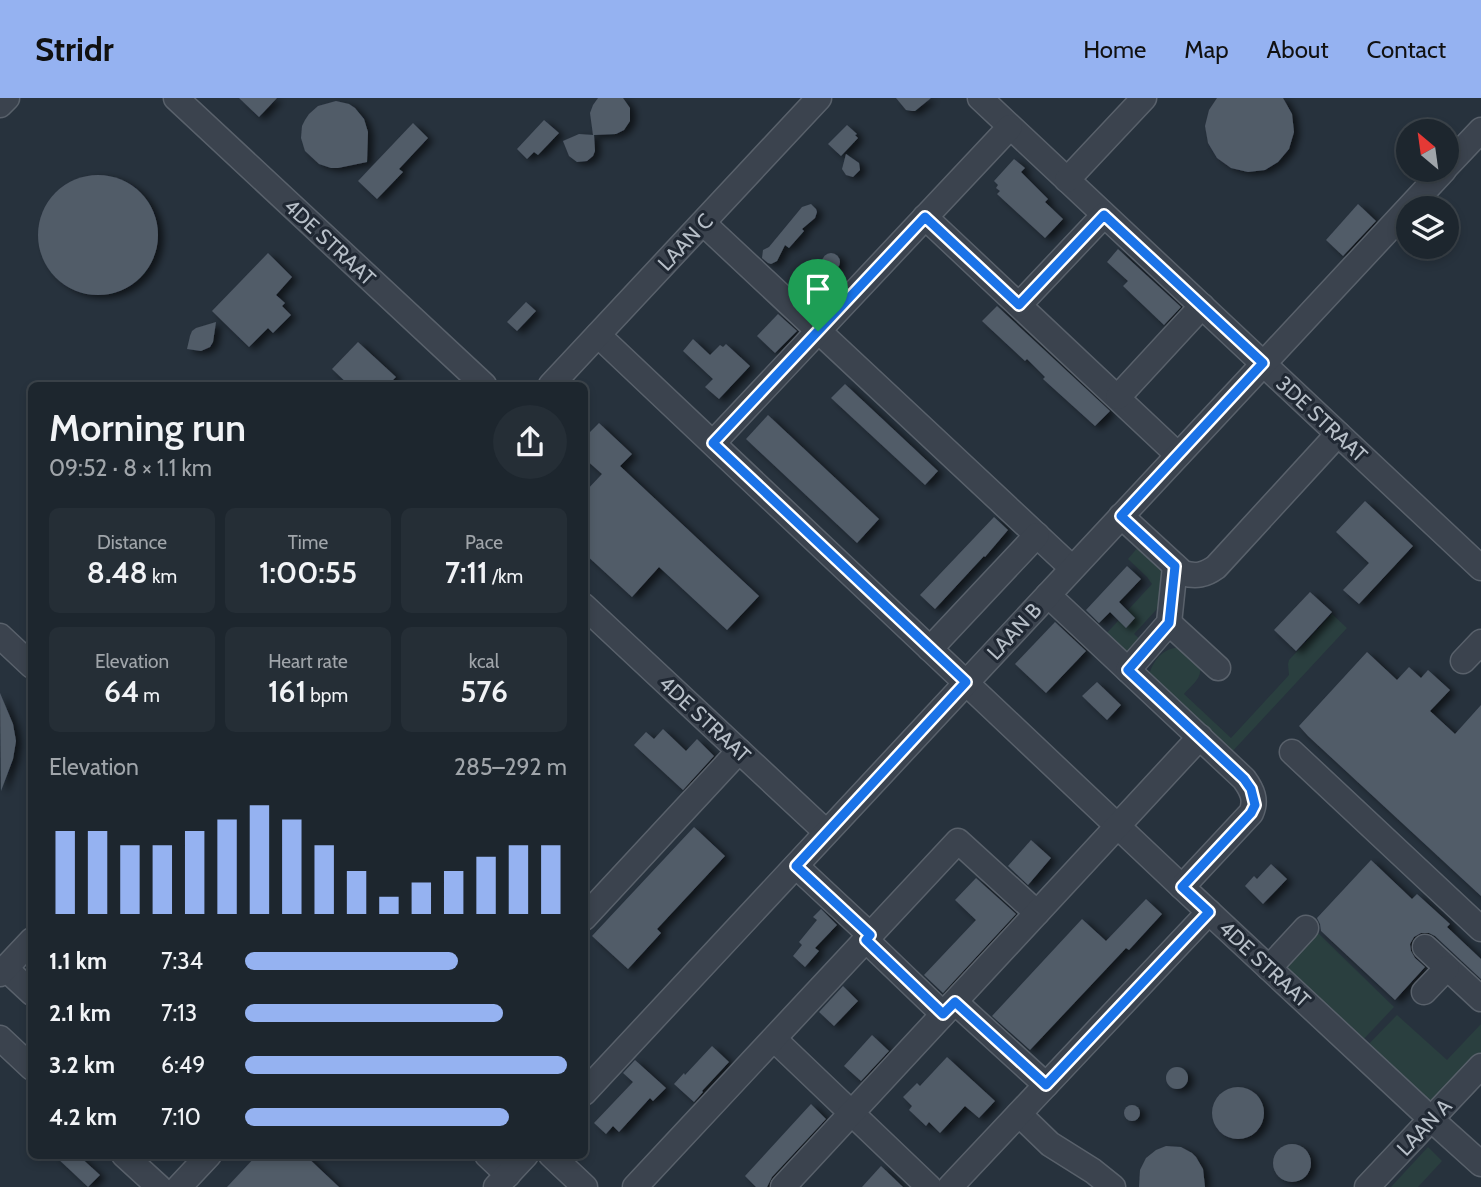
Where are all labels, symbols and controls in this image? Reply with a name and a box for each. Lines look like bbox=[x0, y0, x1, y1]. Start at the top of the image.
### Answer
text: Stridr bbox=[35, 29, 114, 69]
text: Home bbox=[1083, 35, 1146, 64]
text: Map bbox=[1184, 35, 1229, 64]
text: About bbox=[1267, 35, 1329, 64]
text: Contact bbox=[1367, 35, 1446, 64]
north arrow bbox=[1396, 119, 1460, 182]
map controls bbox=[1396, 119, 1459, 259]
street label: 4DE STRAAT bbox=[279, 193, 381, 291]
button: layers bbox=[1396, 196, 1459, 259]
street label: LAAN C bbox=[652, 208, 718, 276]
pin bbox=[788, 259, 848, 331]
icon: arrive bbox=[799, 270, 837, 308]
street label: 3DE STRAAT bbox=[1271, 371, 1373, 467]
text: Morning run bbox=[49, 404, 246, 451]
button: share bbox=[493, 405, 567, 479]
text: 09:52 · 8 × 1.1 km bbox=[49, 454, 212, 482]
text: Distance bbox=[97, 531, 167, 554]
text: Time bbox=[288, 531, 328, 554]
text: Pace bbox=[465, 531, 503, 554]
text: 8.48 bbox=[87, 554, 148, 591]
text: 1:00:55 bbox=[259, 554, 357, 591]
text: 7:11 bbox=[445, 554, 488, 591]
text: km bbox=[148, 565, 177, 588]
text: /km bbox=[488, 565, 523, 588]
street label: LAAN B bbox=[982, 597, 1046, 665]
text: Elevation bbox=[95, 650, 169, 673]
text: Heart rate bbox=[268, 650, 348, 673]
text: kcal bbox=[469, 650, 499, 673]
street label: 4DE STRAAT bbox=[654, 670, 756, 768]
text: 64 bbox=[104, 673, 139, 710]
text: 161 bbox=[268, 673, 306, 710]
text: 576 bbox=[460, 673, 508, 710]
text: m bbox=[139, 684, 160, 707]
text: bpm bbox=[306, 684, 348, 707]
text: Elevation bbox=[49, 753, 139, 781]
text: 285–292 m bbox=[454, 753, 567, 781]
street label: 4DE STRAAT bbox=[1214, 915, 1316, 1013]
text: 1.1 km bbox=[49, 947, 107, 975]
text: 7:34 bbox=[161, 947, 203, 975]
text: 2.1 km bbox=[49, 999, 111, 1027]
text: 7:13 bbox=[161, 999, 197, 1027]
text: 3.2 km bbox=[49, 1051, 115, 1079]
text: 6:49 bbox=[161, 1051, 205, 1079]
street label: LAAN A bbox=[1391, 1093, 1457, 1161]
text: 4.2 km bbox=[49, 1103, 117, 1131]
text: 7:10 bbox=[161, 1103, 201, 1131]

